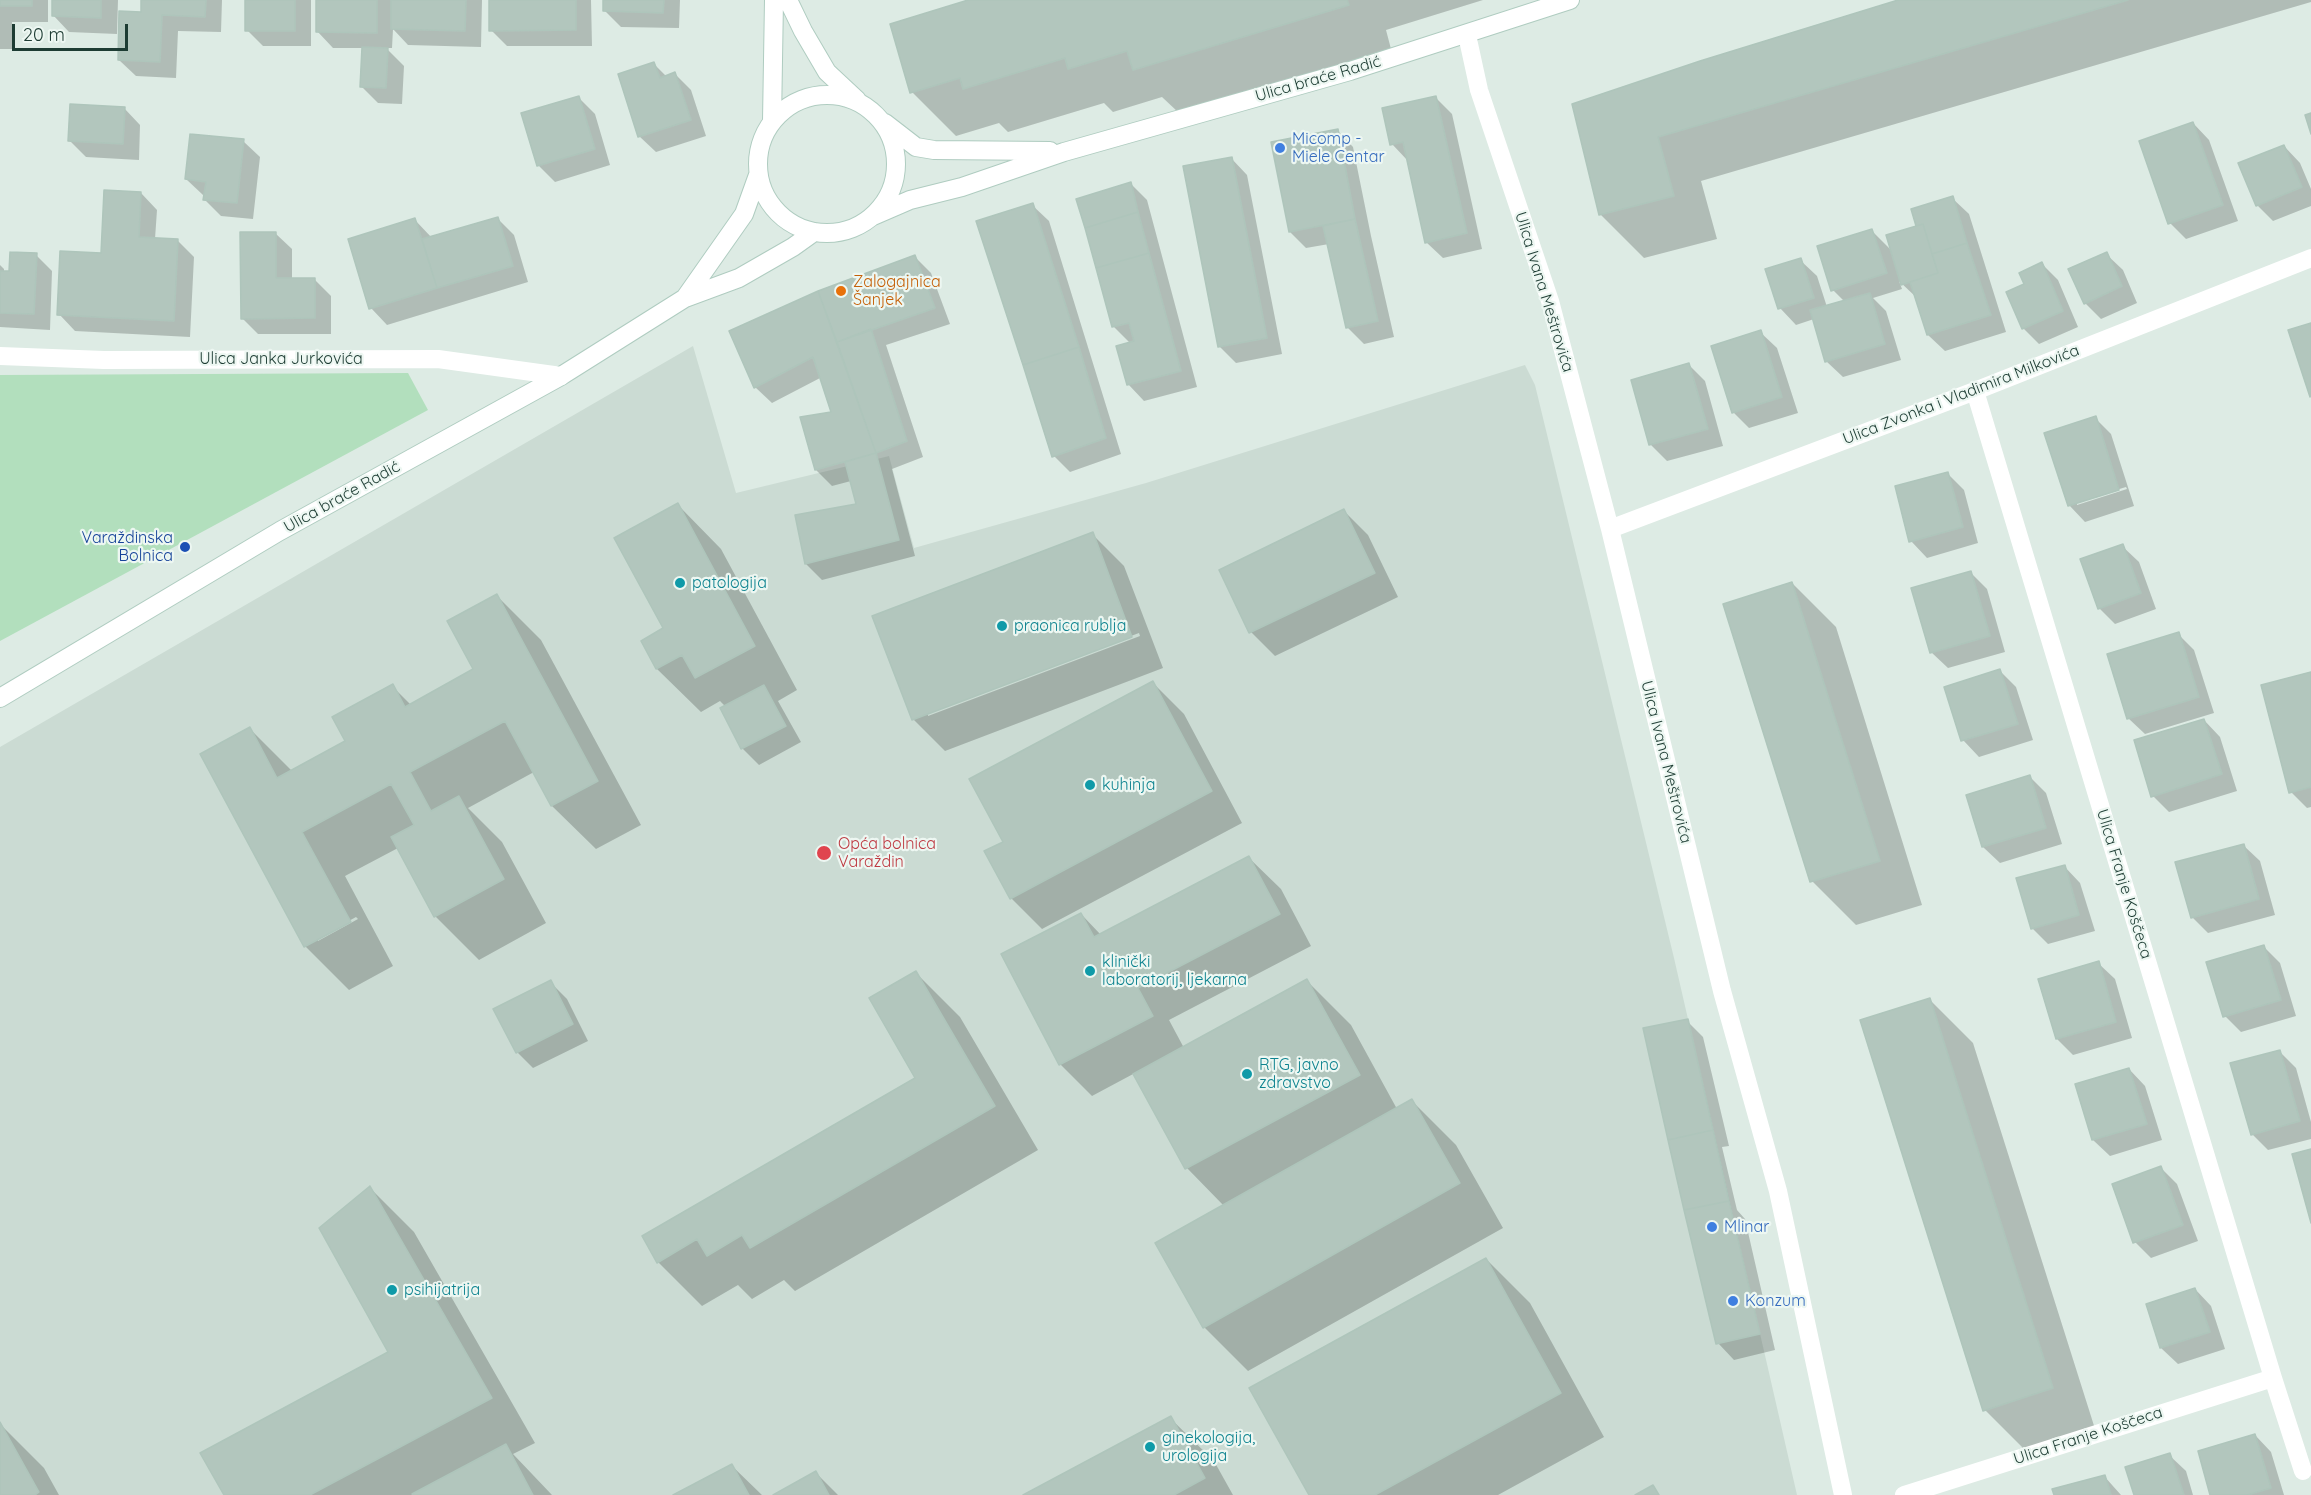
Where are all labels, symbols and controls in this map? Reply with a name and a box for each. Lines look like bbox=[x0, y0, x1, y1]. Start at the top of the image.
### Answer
scale bar bbox=[15, 12, 130, 50]
text: 20 m bbox=[23, 23, 65, 46]
street label: Ulica braće Radić bbox=[1253, 52, 1383, 106]
place label: Micomp - Miele Centar bbox=[1292, 129, 1385, 167]
marker: Micomp - Miele Centar bbox=[1273, 141, 1287, 155]
street label: Ulica Ivana Meštrovića bbox=[1510, 209, 1578, 375]
place label: Zalogajnica Šanjek bbox=[853, 272, 941, 310]
marker: Zalogajnica Šanjek bbox=[834, 284, 848, 298]
street label: Ulica Zvonka i Vladimira Milkovića bbox=[1840, 341, 2082, 449]
street label: Ulica Janka Jurkovića bbox=[199, 349, 363, 369]
street label: Ulica braće Radić bbox=[281, 457, 403, 537]
place label: Varaždinska Bolnica bbox=[81, 528, 173, 566]
marker: Varaždinska Bolnica bbox=[178, 540, 192, 554]
place label: patologija bbox=[692, 573, 767, 593]
marker: patologija bbox=[673, 576, 687, 590]
place label: praonica rublja bbox=[1014, 616, 1126, 636]
marker: praonica rublja bbox=[995, 619, 1009, 633]
street label: Ulica Ivana Meštrovića bbox=[1637, 679, 1695, 845]
place label: kuhinja bbox=[1102, 775, 1155, 795]
marker: kuhinja bbox=[1083, 778, 1097, 792]
street label: Ulica Franje Koščeca bbox=[2092, 807, 2156, 961]
place label: Opća bolnica Varaždin bbox=[838, 834, 936, 872]
marker: Opća bolnica Varaždin bbox=[815, 844, 833, 862]
place label: klinički laboratorij, ljekarna bbox=[1102, 952, 1247, 990]
marker: klinički laboratorij, ljekarna bbox=[1083, 964, 1097, 978]
place label: RTG, javno zdravstvo bbox=[1259, 1055, 1339, 1093]
marker: RTG, javno zdravstvo bbox=[1240, 1067, 1254, 1081]
place label: Mlinar bbox=[1724, 1217, 1769, 1237]
marker: Mlinar bbox=[1705, 1220, 1719, 1234]
place label: psihijatrija bbox=[404, 1280, 480, 1300]
marker: psihijatrija bbox=[385, 1283, 399, 1297]
place label: Konzum bbox=[1745, 1291, 1806, 1311]
marker: Konzum bbox=[1726, 1294, 1740, 1308]
street label: Ulica Franje Koščeca bbox=[2011, 1403, 2165, 1469]
place label: ginekologija, urologija bbox=[1162, 1428, 1255, 1466]
marker: ginekologija, urologija bbox=[1143, 1440, 1157, 1454]

